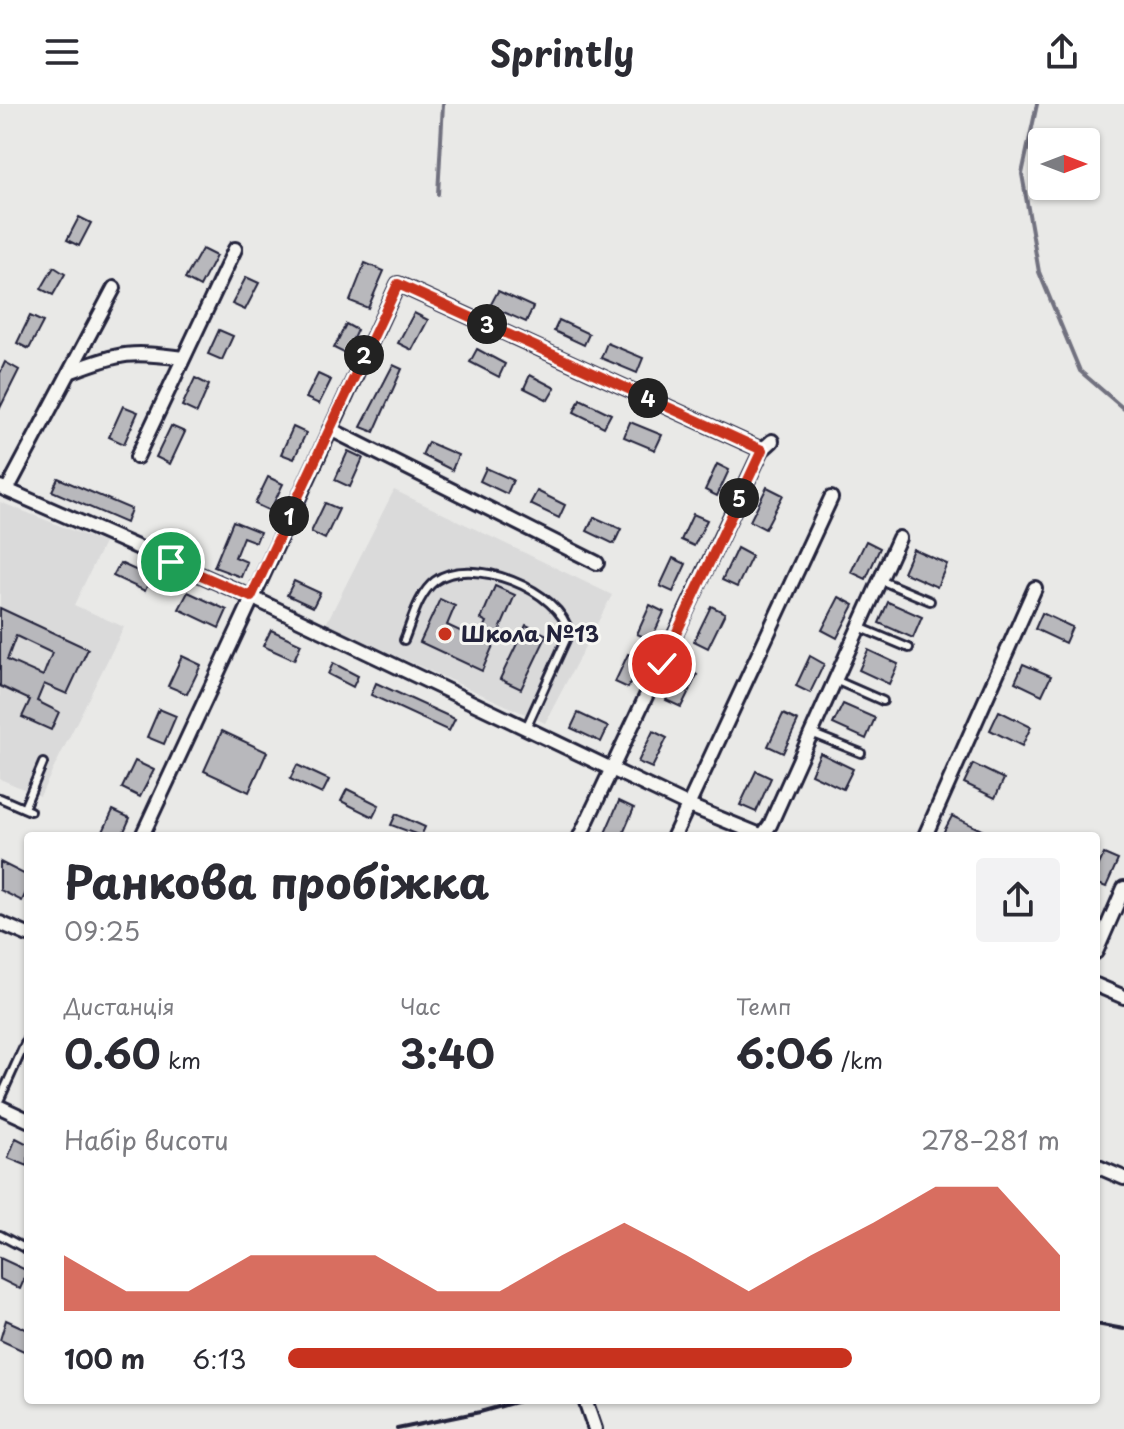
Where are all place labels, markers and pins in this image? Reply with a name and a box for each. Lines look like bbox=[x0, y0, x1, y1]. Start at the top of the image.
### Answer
pin: 3 bbox=[467, 304, 507, 344]
pin: 2 bbox=[344, 335, 384, 375]
pin: 4 bbox=[628, 378, 668, 418]
pin: 5 bbox=[719, 478, 759, 518]
pin: 1 bbox=[269, 496, 309, 536]
pin bbox=[137, 528, 205, 596]
place label: Школа №13 bbox=[461, 616, 599, 649]
marker: Школа №13 bbox=[436, 625, 454, 643]
pin bbox=[628, 630, 696, 698]

